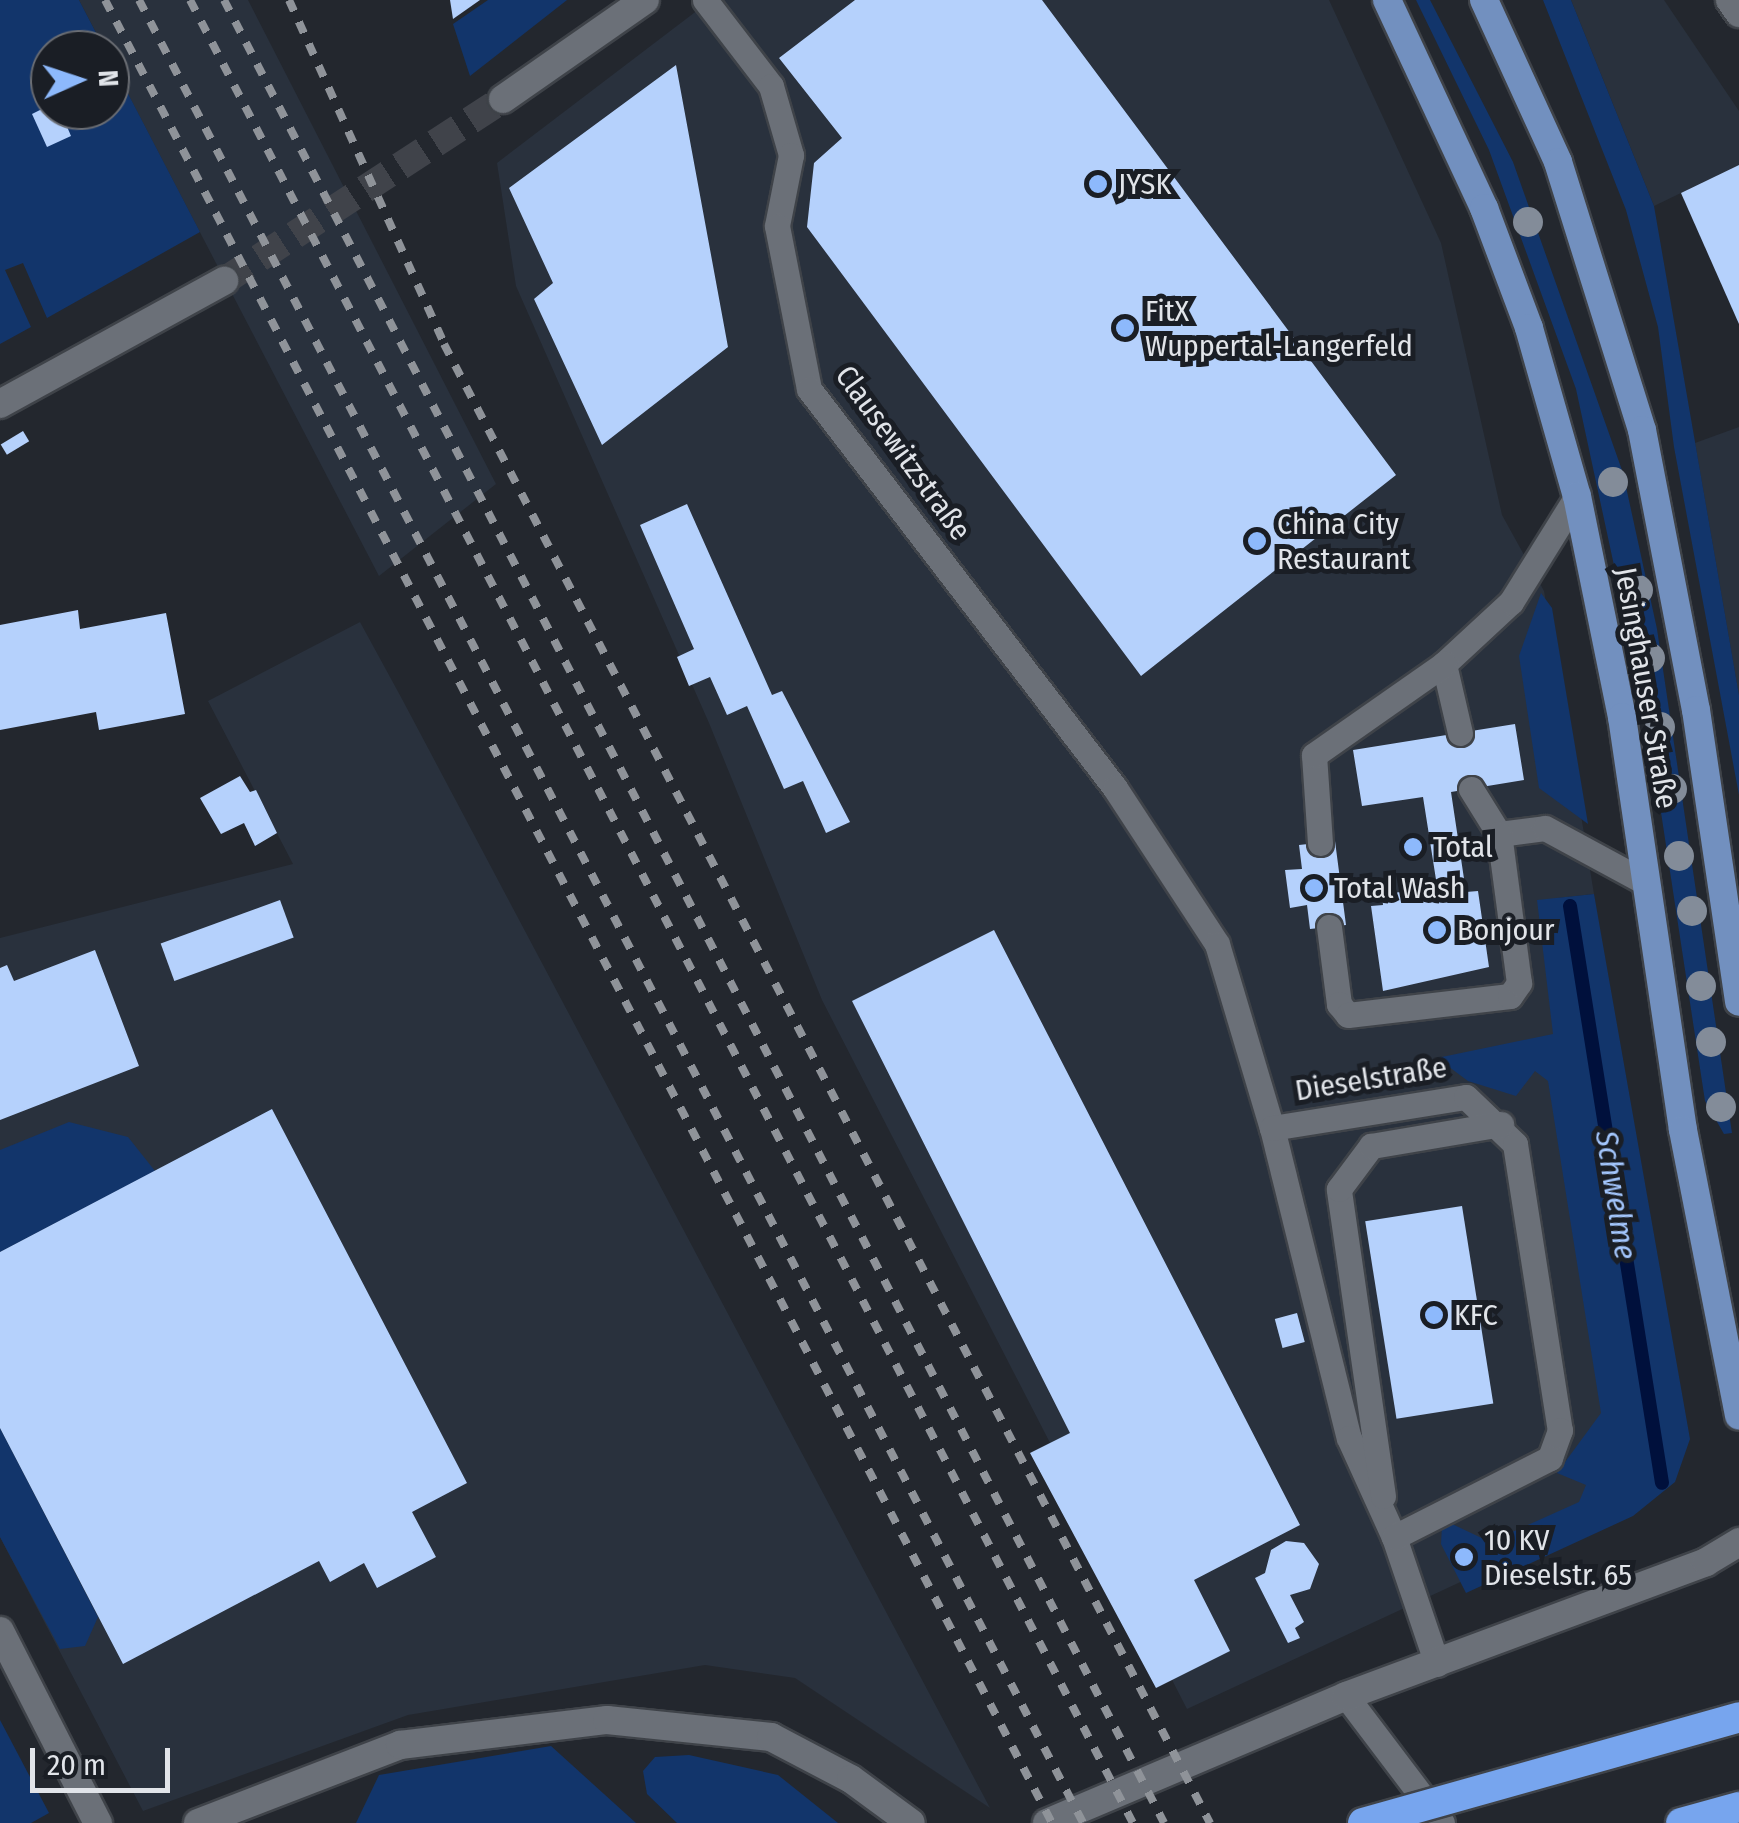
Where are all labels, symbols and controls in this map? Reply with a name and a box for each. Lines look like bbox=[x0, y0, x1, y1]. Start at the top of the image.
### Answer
north arrow bbox=[30, 30, 130, 130]
text: N bbox=[92, 69, 125, 88]
place label: JYSK bbox=[1118, 166, 1171, 202]
marker: JYSK bbox=[1087, 173, 1109, 195]
place label: FitX Wuppertal-Langerfeld bbox=[1145, 293, 1413, 364]
marker: FitX Wuppertal-Langerfeld bbox=[1114, 317, 1136, 339]
street label: Clausewitzstraße bbox=[828, 359, 978, 547]
place label: China City Restaurant bbox=[1277, 506, 1410, 576]
marker: China City Restaurant bbox=[1246, 530, 1268, 552]
street label: Jesinghauser Straße bbox=[1607, 565, 1685, 811]
place label: Total bbox=[1433, 829, 1493, 865]
marker: Total bbox=[1402, 836, 1424, 858]
place label: Total Wash bbox=[1334, 870, 1466, 906]
marker: Total Wash bbox=[1303, 877, 1325, 899]
place label: Bonjour bbox=[1457, 912, 1554, 948]
marker: Bonjour bbox=[1426, 919, 1448, 941]
street label: Dieselstraße bbox=[1293, 1049, 1449, 1109]
water label: Schwelme bbox=[1587, 1128, 1645, 1262]
place label: KFC bbox=[1454, 1297, 1498, 1333]
marker: KFC bbox=[1423, 1304, 1445, 1326]
place label: 10 KV Dieselstr. 65 bbox=[1484, 1522, 1632, 1592]
marker: 10 KV Dieselstr. 65 bbox=[1453, 1546, 1475, 1568]
scale bar bbox=[35, 1728, 175, 1790]
text: 20 m bbox=[47, 1747, 106, 1783]

